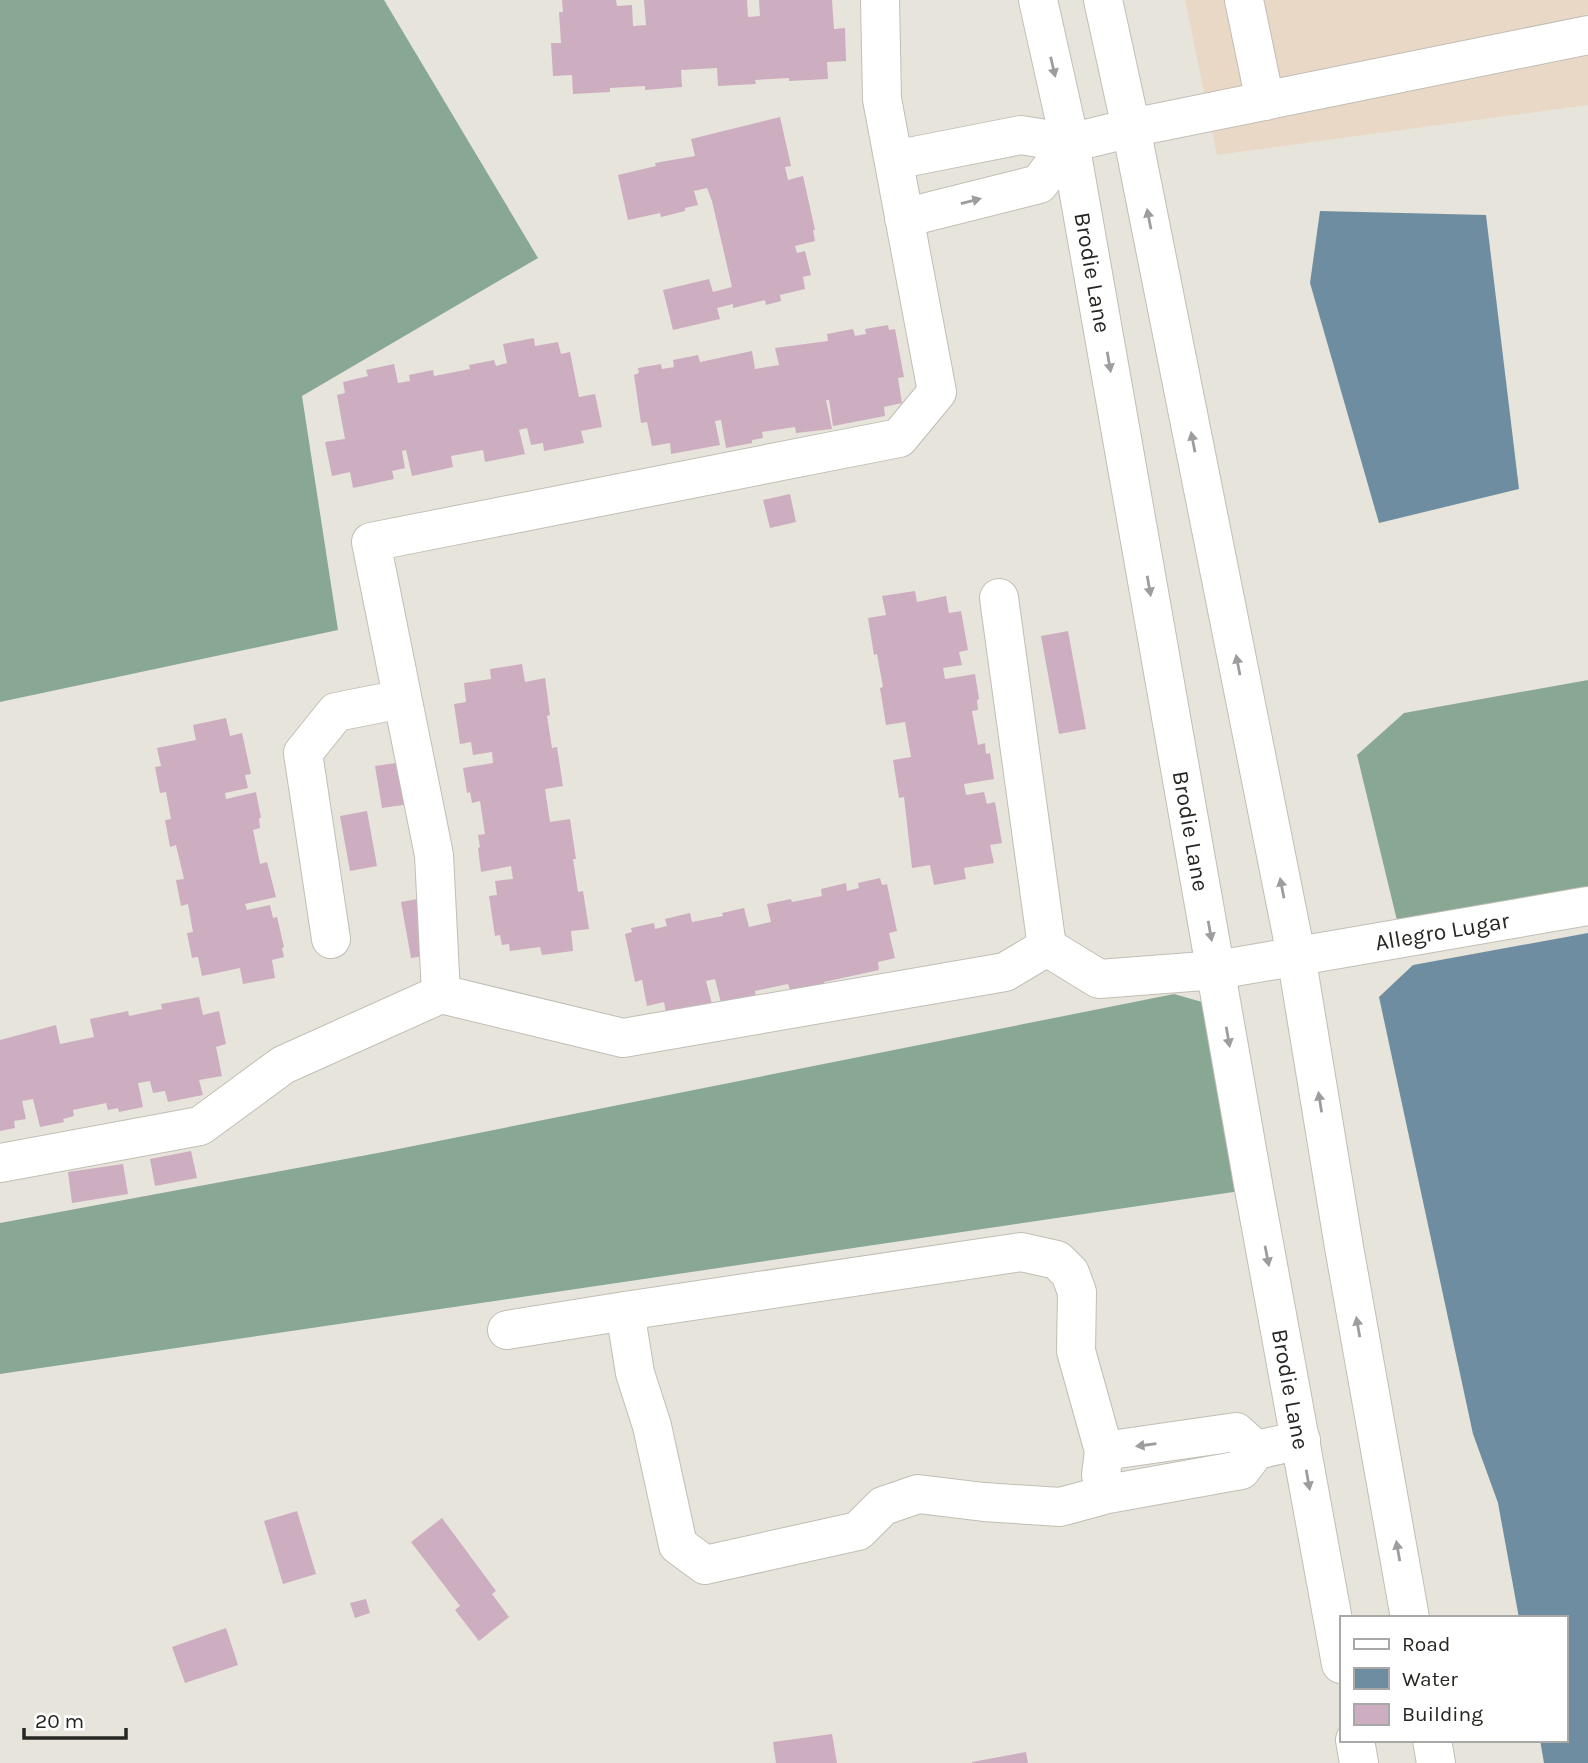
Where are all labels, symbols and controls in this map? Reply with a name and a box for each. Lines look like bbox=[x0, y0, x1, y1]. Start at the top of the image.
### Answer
one-way arrow bbox=[1048, 56, 1059, 78]
one-way arrow bbox=[960, 195, 982, 206]
one-way arrow bbox=[1143, 208, 1154, 230]
street label: Brodie Lane bbox=[1068, 210, 1116, 335]
one-way arrow bbox=[1104, 351, 1115, 373]
one-way arrow bbox=[1188, 431, 1199, 453]
one-way arrow bbox=[1144, 575, 1155, 597]
one-way arrow bbox=[1232, 654, 1243, 676]
street label: Brodie Lane bbox=[1167, 769, 1214, 893]
one-way arrow bbox=[1277, 877, 1288, 899]
street label: Allegro Lugar bbox=[1373, 907, 1512, 957]
one-way arrow bbox=[1205, 920, 1216, 942]
one-way arrow bbox=[1223, 1027, 1234, 1049]
one-way arrow bbox=[1314, 1091, 1325, 1113]
one-way arrow bbox=[1261, 1245, 1272, 1267]
one-way arrow bbox=[1352, 1316, 1363, 1338]
street label: Brodie Lane bbox=[1266, 1327, 1314, 1452]
one-way arrow bbox=[1135, 1440, 1157, 1451]
one-way arrow bbox=[1303, 1469, 1314, 1491]
one-way arrow bbox=[1392, 1539, 1403, 1561]
legend bbox=[1340, 1616, 1567, 1742]
text: Road bbox=[1402, 1632, 1450, 1656]
text: Water bbox=[1402, 1667, 1458, 1691]
scale bar bbox=[24, 1696, 126, 1740]
text: Building bbox=[1402, 1702, 1483, 1726]
text: 20 m bbox=[35, 1709, 84, 1733]

